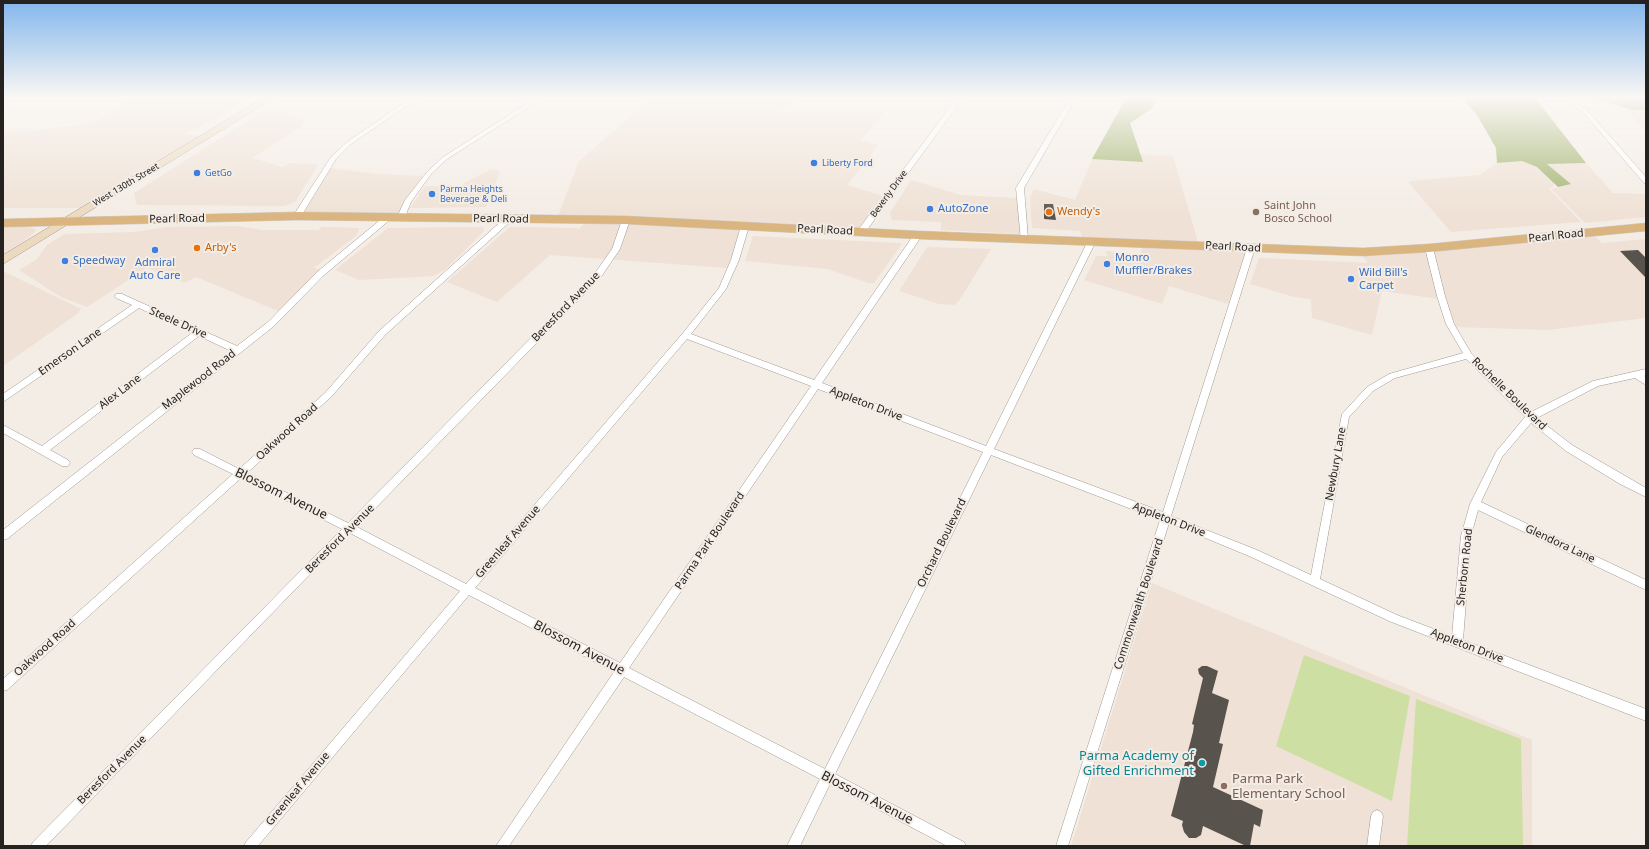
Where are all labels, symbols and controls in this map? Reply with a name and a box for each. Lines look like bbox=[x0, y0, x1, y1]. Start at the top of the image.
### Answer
marker: Liberty Ford bbox=[809, 158, 819, 168]
place label: Liberty Ford bbox=[822, 158, 873, 168]
street label: West 130th Street bbox=[91, 161, 161, 209]
marker: GetGo bbox=[192, 168, 202, 178]
place label: GetGo bbox=[205, 168, 232, 178]
street label: Beverly Drive bbox=[868, 168, 910, 220]
place label: Parma Heights Beverage & Deli bbox=[440, 184, 507, 205]
marker: Parma Heights Beverage & Deli bbox=[427, 189, 437, 199]
place label: Saint John Bosco School bbox=[1264, 199, 1332, 225]
place label: AutoZone bbox=[938, 202, 988, 216]
marker: AutoZone bbox=[925, 204, 935, 214]
place label: Wendy's bbox=[1057, 205, 1100, 219]
marker: Wendy's bbox=[1044, 207, 1054, 217]
marker: Saint John Bosco School bbox=[1251, 207, 1261, 217]
street label: Pearl Road bbox=[149, 212, 205, 226]
street label: Pearl Road bbox=[473, 212, 529, 226]
street label: Pearl Road bbox=[797, 222, 853, 238]
street label: Pearl Road bbox=[1528, 227, 1584, 245]
street label: Pearl Road bbox=[1205, 239, 1261, 255]
place label: Arby's bbox=[205, 241, 237, 255]
marker: Arby's bbox=[192, 243, 202, 253]
marker: Admiral Auto Care bbox=[150, 245, 160, 255]
place label: Monro Muffler/Brakes bbox=[1115, 251, 1192, 277]
place label: Speedway bbox=[73, 254, 125, 268]
marker: Speedway bbox=[60, 256, 70, 266]
place label: Admiral Auto Care bbox=[130, 256, 180, 282]
marker: Monro Muffler/Brakes bbox=[1102, 259, 1112, 269]
place label: Wild Bill's Carpet bbox=[1359, 266, 1408, 292]
street label: Beresford Avenue bbox=[529, 269, 603, 345]
marker: Wild Bill's Carpet bbox=[1346, 274, 1356, 284]
street label: Steele Drive bbox=[147, 304, 209, 342]
street label: Emerson Lane bbox=[36, 325, 104, 379]
street label: Maplewood Road bbox=[160, 347, 238, 413]
street label: Rochelle Boulevard bbox=[1469, 355, 1549, 433]
street label: Alex Lane bbox=[96, 372, 144, 412]
street label: Appleton Drive bbox=[828, 384, 904, 424]
street label: Oakwood Road bbox=[253, 401, 321, 463]
street label: Newbury Lane bbox=[1323, 426, 1349, 502]
street label: Blossom Avenue bbox=[232, 465, 330, 523]
street label: Parma Park Boulevard bbox=[672, 490, 748, 592]
street label: Orchard Boulevard bbox=[915, 496, 969, 590]
street label: Appleton Drive bbox=[1131, 500, 1207, 540]
street label: Beresford Avenue bbox=[303, 502, 377, 576]
street label: Greenleaf Avenue bbox=[473, 503, 543, 581]
street label: Glendora Lane bbox=[1523, 522, 1597, 566]
street label: Sherborn Road bbox=[1454, 528, 1476, 606]
street label: Commonwealth Boulevard bbox=[1111, 537, 1167, 671]
street label: Oakwood Road bbox=[11, 617, 79, 679]
street label: Blossom Avenue bbox=[531, 617, 627, 679]
street label: Appleton Drive bbox=[1429, 626, 1505, 666]
street label: Beresford Avenue bbox=[75, 733, 149, 807]
place label: Parma Academy of Gifted Enrichment bbox=[1079, 748, 1194, 779]
street label: Greenleaf Avenue bbox=[263, 750, 333, 828]
marker: Parma Academy of Gifted Enrichment bbox=[1197, 758, 1207, 768]
street label: Blossom Avenue bbox=[818, 768, 916, 828]
place label: Parma Park Elementary School bbox=[1232, 771, 1345, 802]
marker: Parma Park Elementary School bbox=[1219, 781, 1229, 791]

